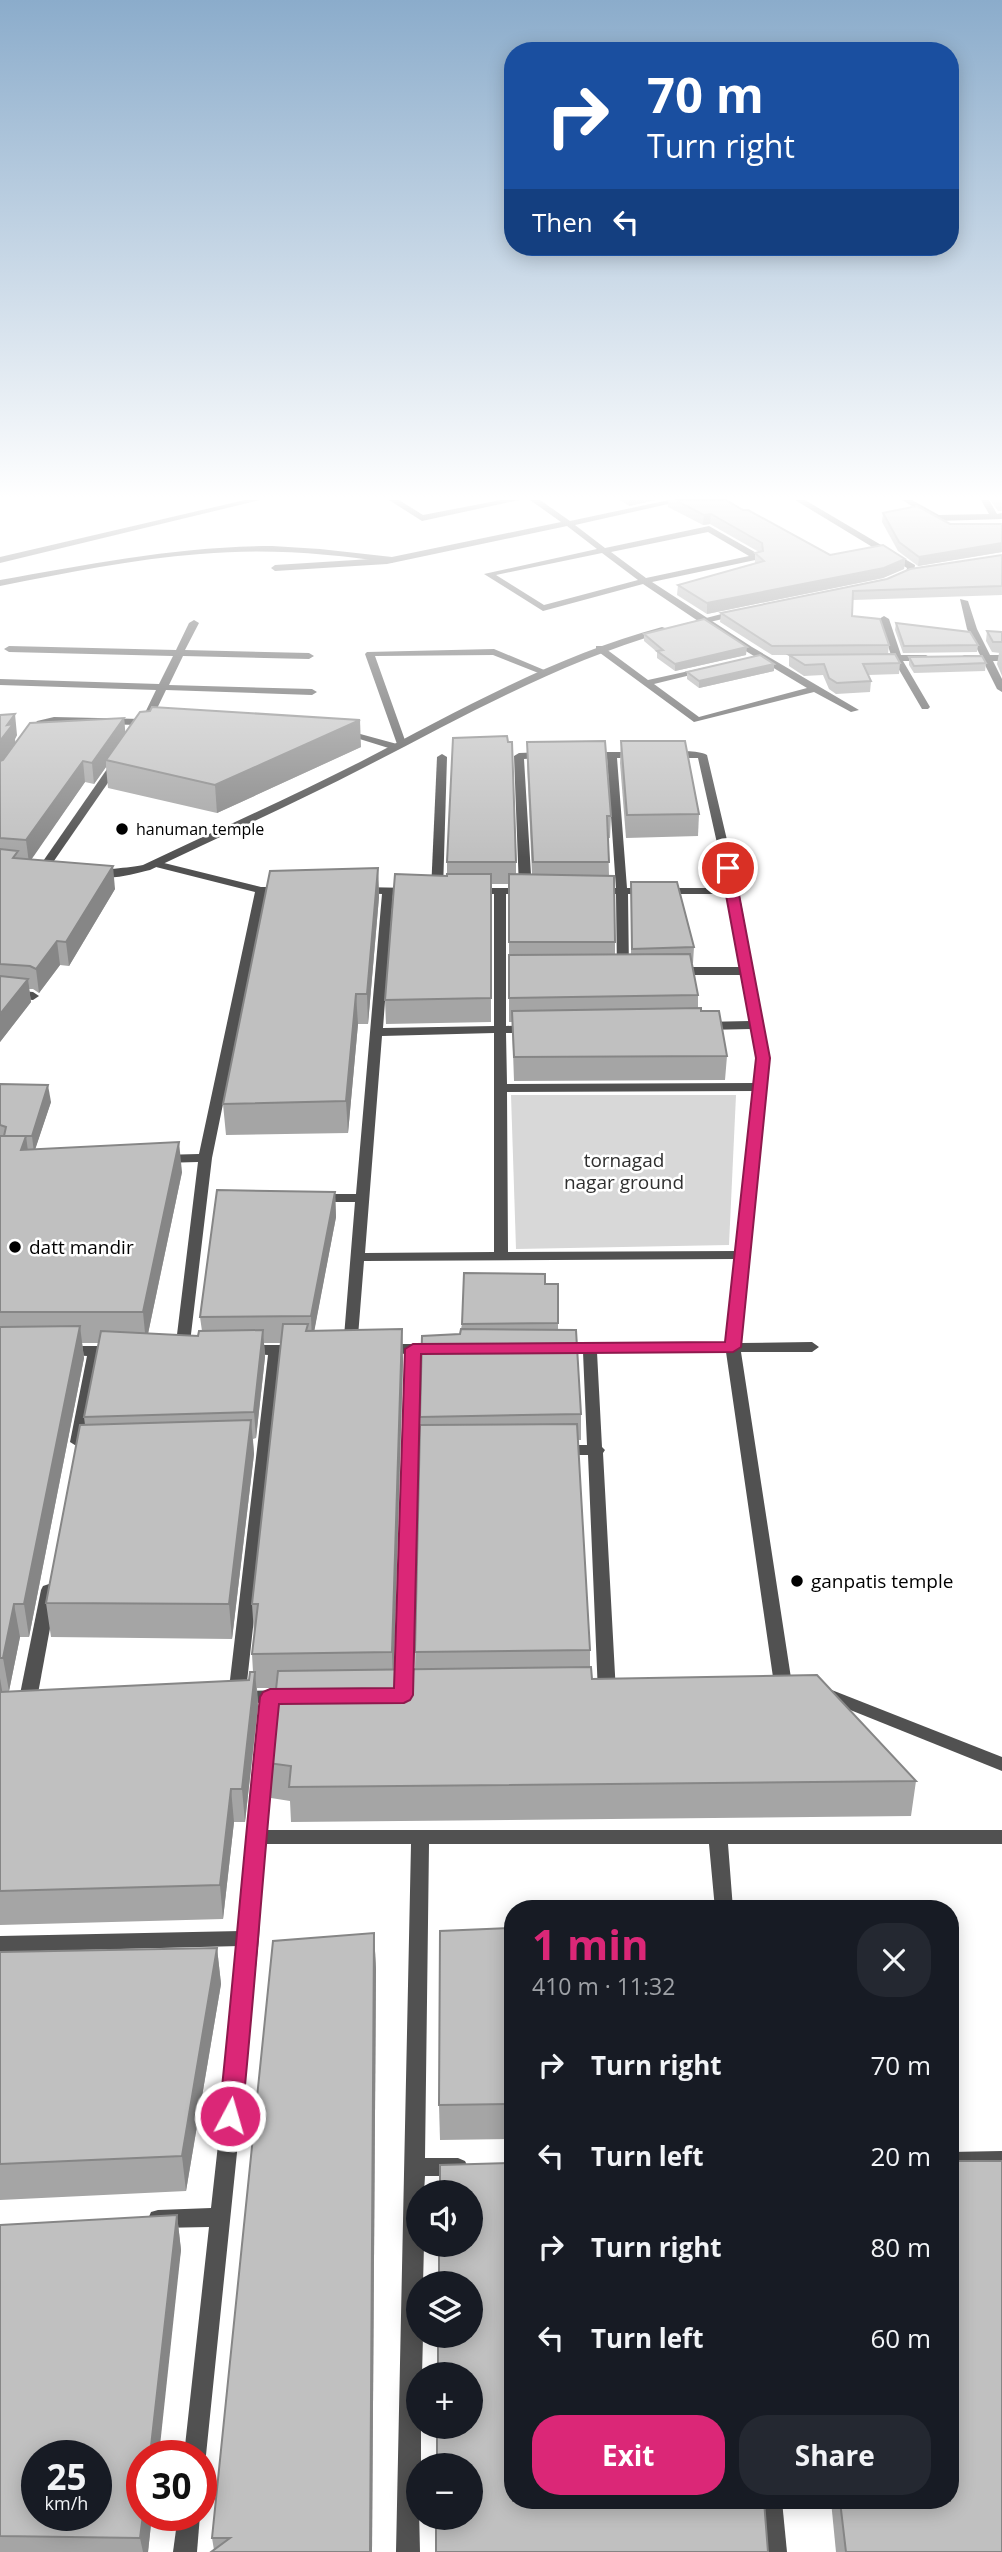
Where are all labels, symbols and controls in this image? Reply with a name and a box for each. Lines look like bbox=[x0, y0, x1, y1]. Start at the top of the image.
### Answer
text: 70 m bbox=[647, 61, 764, 127]
icon: right bbox=[532, 70, 623, 161]
text: Turn right bbox=[647, 124, 795, 167]
icon: left bbox=[607, 203, 645, 241]
text: Then bbox=[532, 204, 593, 240]
place label: hanuman temple bbox=[136, 818, 264, 840]
marker: hanuman temple bbox=[114, 821, 130, 837]
pin bbox=[698, 838, 758, 898]
icon: arrive bbox=[709, 849, 747, 887]
park label: tornagad nagar ground bbox=[564, 1147, 684, 1195]
place label: datt mandir bbox=[29, 1234, 134, 1260]
marker: datt mandir bbox=[7, 1239, 23, 1255]
place label: ganpatis temple bbox=[811, 1568, 953, 1594]
marker: ganpatis temple bbox=[789, 1573, 805, 1589]
text: 1 min bbox=[532, 1915, 649, 1972]
button: close bbox=[857, 1923, 931, 1997]
text: 410 m · 11:32 bbox=[532, 1970, 675, 2002]
icon: right bbox=[532, 2046, 570, 2084]
text: Turn right bbox=[591, 2047, 722, 2083]
text: 70 m bbox=[870, 2047, 931, 2083]
position arrow bbox=[193, 2079, 267, 2153]
icon: left bbox=[532, 2137, 570, 2175]
text: Turn left bbox=[591, 2138, 703, 2174]
text: 20 m bbox=[870, 2138, 931, 2174]
map controls bbox=[406, 2180, 483, 2530]
button: sound bbox=[406, 2180, 483, 2257]
icon: right bbox=[532, 2228, 570, 2266]
text: Turn right bbox=[591, 2229, 722, 2265]
text: 80 m bbox=[870, 2229, 931, 2265]
button: layers bbox=[406, 2271, 483, 2348]
icon: left bbox=[532, 2319, 570, 2357]
text: Turn left bbox=[591, 2320, 703, 2356]
text: 60 m bbox=[870, 2320, 931, 2356]
button: + bbox=[406, 2362, 483, 2439]
button: Exit bbox=[532, 2415, 725, 2495]
button: Share bbox=[739, 2415, 931, 2495]
speed limit sign: 30 bbox=[126, 2440, 217, 2531]
text: 25 bbox=[46, 2453, 87, 2500]
button: − bbox=[406, 2453, 483, 2530]
text: km/h bbox=[45, 2491, 88, 2515]

